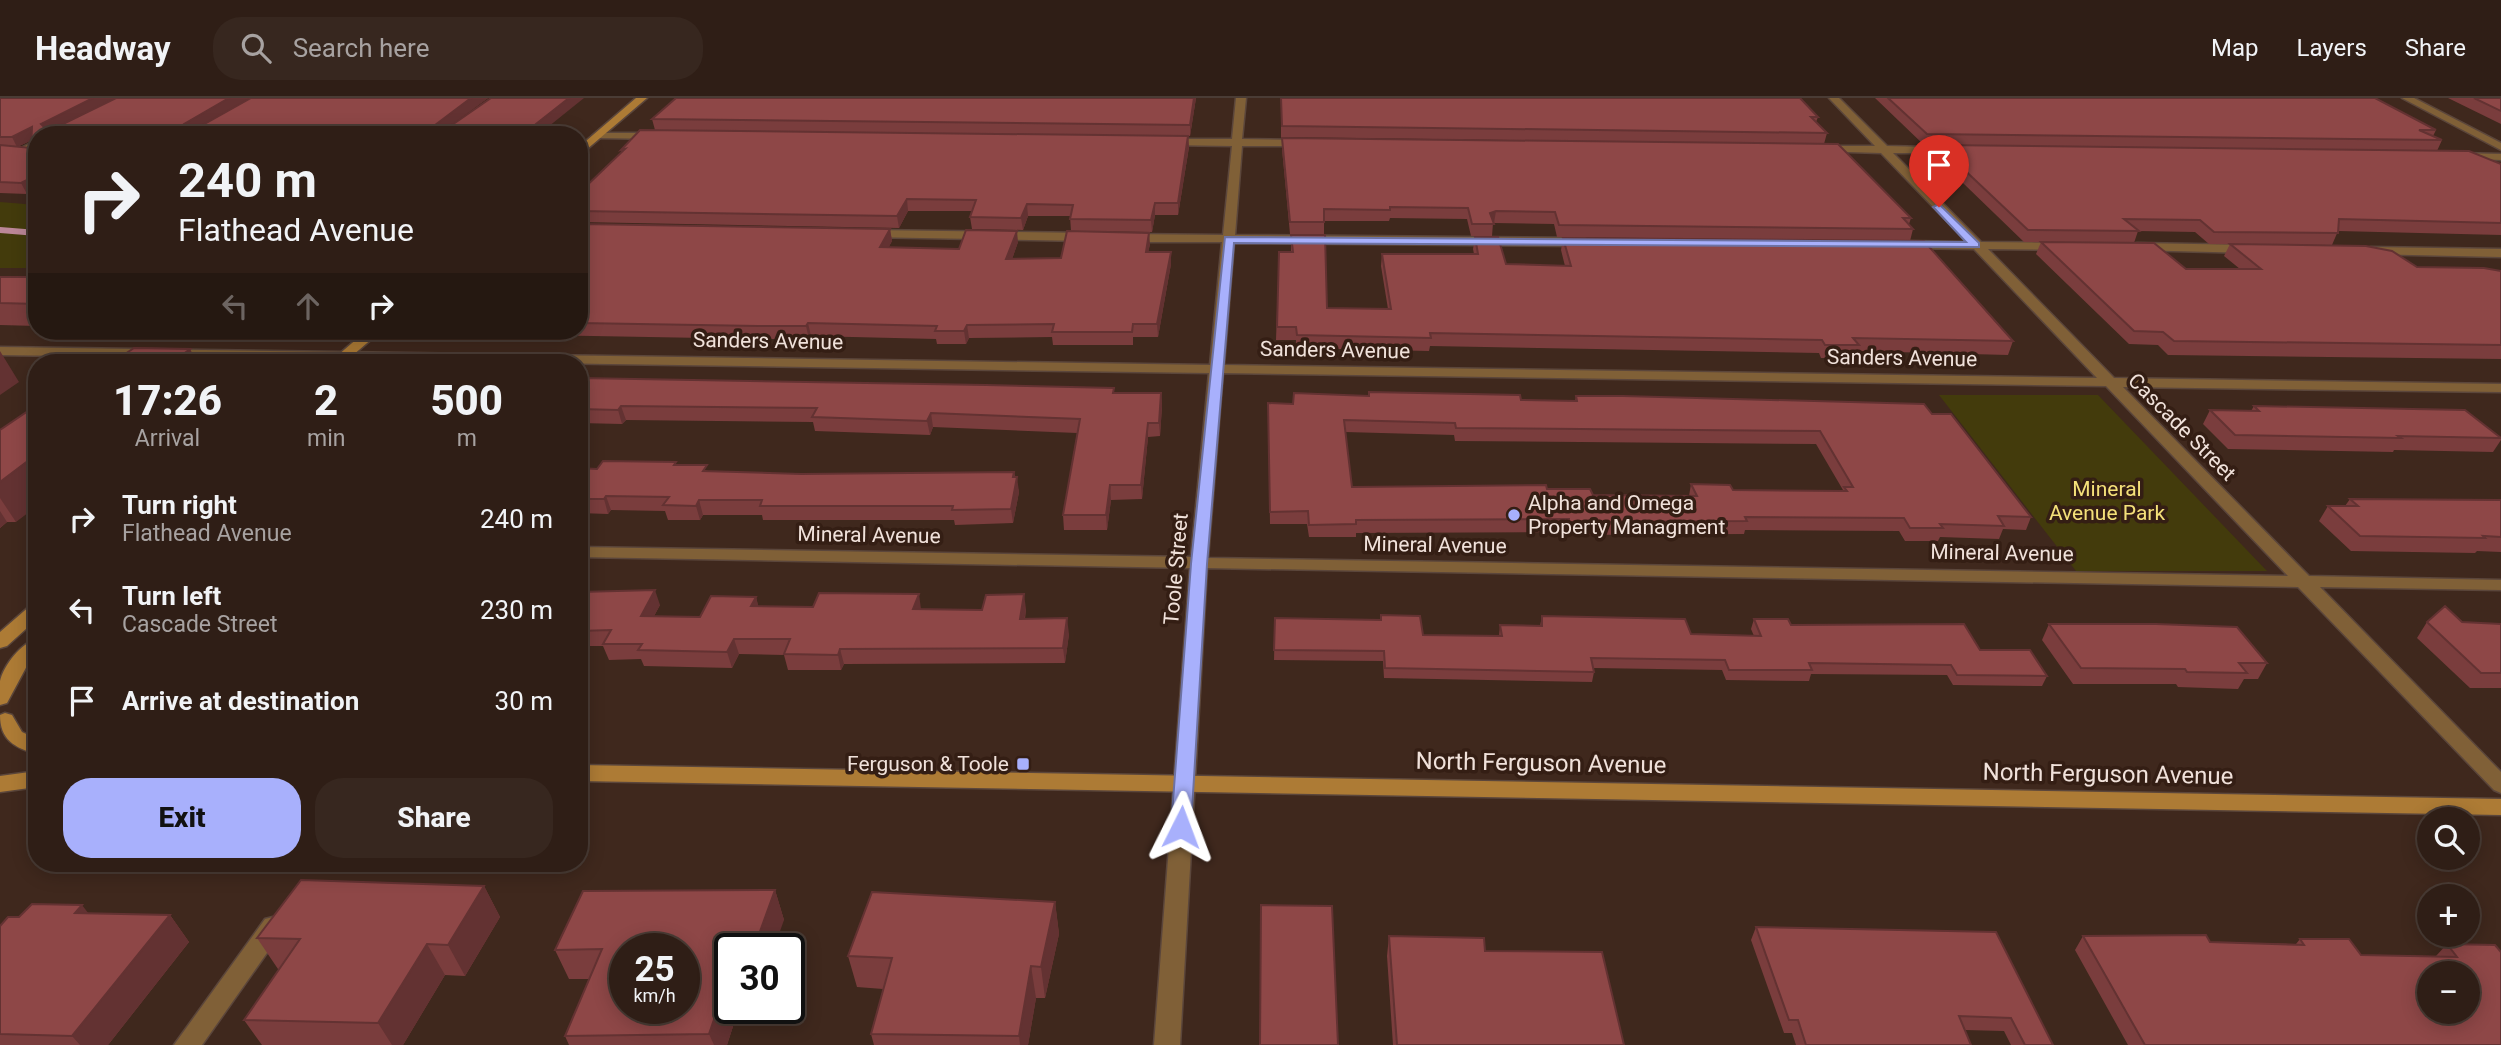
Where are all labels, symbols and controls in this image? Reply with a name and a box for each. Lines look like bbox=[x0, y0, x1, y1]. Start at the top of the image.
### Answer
search box bbox=[213, 17, 703, 80]
text: Headway bbox=[35, 29, 171, 68]
icon: search bbox=[237, 29, 275, 67]
text: Search here bbox=[293, 33, 429, 63]
text: Map bbox=[2211, 34, 2259, 62]
text: Layers bbox=[2297, 34, 2367, 62]
text: Share bbox=[2405, 34, 2466, 62]
pin bbox=[1909, 135, 1969, 207]
icon: arrive bbox=[1920, 146, 1958, 184]
text: 240 m bbox=[178, 152, 317, 209]
icon: right bbox=[63, 154, 154, 245]
text: Flathead Avenue bbox=[178, 211, 414, 249]
icon: left bbox=[216, 287, 254, 325]
icon: ahead bbox=[289, 287, 327, 325]
icon: right bbox=[362, 287, 400, 325]
street label: Sanders Avenue bbox=[693, 328, 843, 354]
street label: Sanders Avenue bbox=[1260, 337, 1410, 363]
street label: Sanders Avenue bbox=[1827, 345, 1977, 371]
street label: Cascade Street bbox=[2123, 368, 2241, 486]
text: 17:26 bbox=[113, 376, 222, 425]
text: 2 bbox=[314, 376, 338, 425]
text: 500 bbox=[430, 376, 503, 425]
text: Arrival bbox=[135, 425, 200, 452]
text: min bbox=[307, 425, 345, 452]
text: m bbox=[457, 425, 477, 452]
park label: Mineral Avenue Park bbox=[2049, 477, 2165, 525]
text: Turn right bbox=[122, 490, 237, 520]
place label: Alpha and Omega Property Managment bbox=[1528, 491, 1725, 539]
icon: right bbox=[63, 500, 101, 538]
text: 240 m bbox=[480, 504, 553, 534]
marker: Alpha and Omega Property Managment bbox=[1506, 507, 1522, 523]
street label: Toole Street bbox=[1159, 512, 1193, 626]
text: Flathead Avenue bbox=[122, 520, 292, 547]
street label: Mineral Avenue bbox=[797, 522, 941, 548]
street label: Mineral Avenue bbox=[1363, 532, 1507, 558]
street label: Mineral Avenue bbox=[1930, 540, 2074, 566]
text: Turn left bbox=[122, 581, 221, 611]
icon: left bbox=[63, 591, 101, 629]
text: 230 m bbox=[480, 595, 553, 625]
text: Cascade Street bbox=[122, 611, 277, 638]
icon: arrive bbox=[63, 682, 101, 720]
text: Arrive at destination bbox=[122, 686, 359, 716]
text: 30 m bbox=[495, 686, 553, 716]
street label: North Ferguson Avenue bbox=[1415, 747, 1667, 779]
place label: Ferguson & Toole bbox=[847, 752, 1009, 776]
marker: Ferguson & Toole bbox=[1015, 756, 1031, 772]
street label: North Ferguson Avenue bbox=[1982, 758, 2234, 790]
button: Exit bbox=[63, 778, 301, 858]
button: Share bbox=[315, 778, 553, 858]
position arrow bbox=[1144, 790, 1218, 864]
map controls bbox=[2417, 807, 2480, 1024]
button: search bbox=[2417, 807, 2480, 870]
button: + bbox=[2417, 884, 2480, 947]
speed limit sign: 30 bbox=[714, 933, 805, 1024]
text: 25 bbox=[634, 949, 675, 990]
button: − bbox=[2417, 961, 2480, 1024]
text: km/h bbox=[633, 985, 676, 1006]

